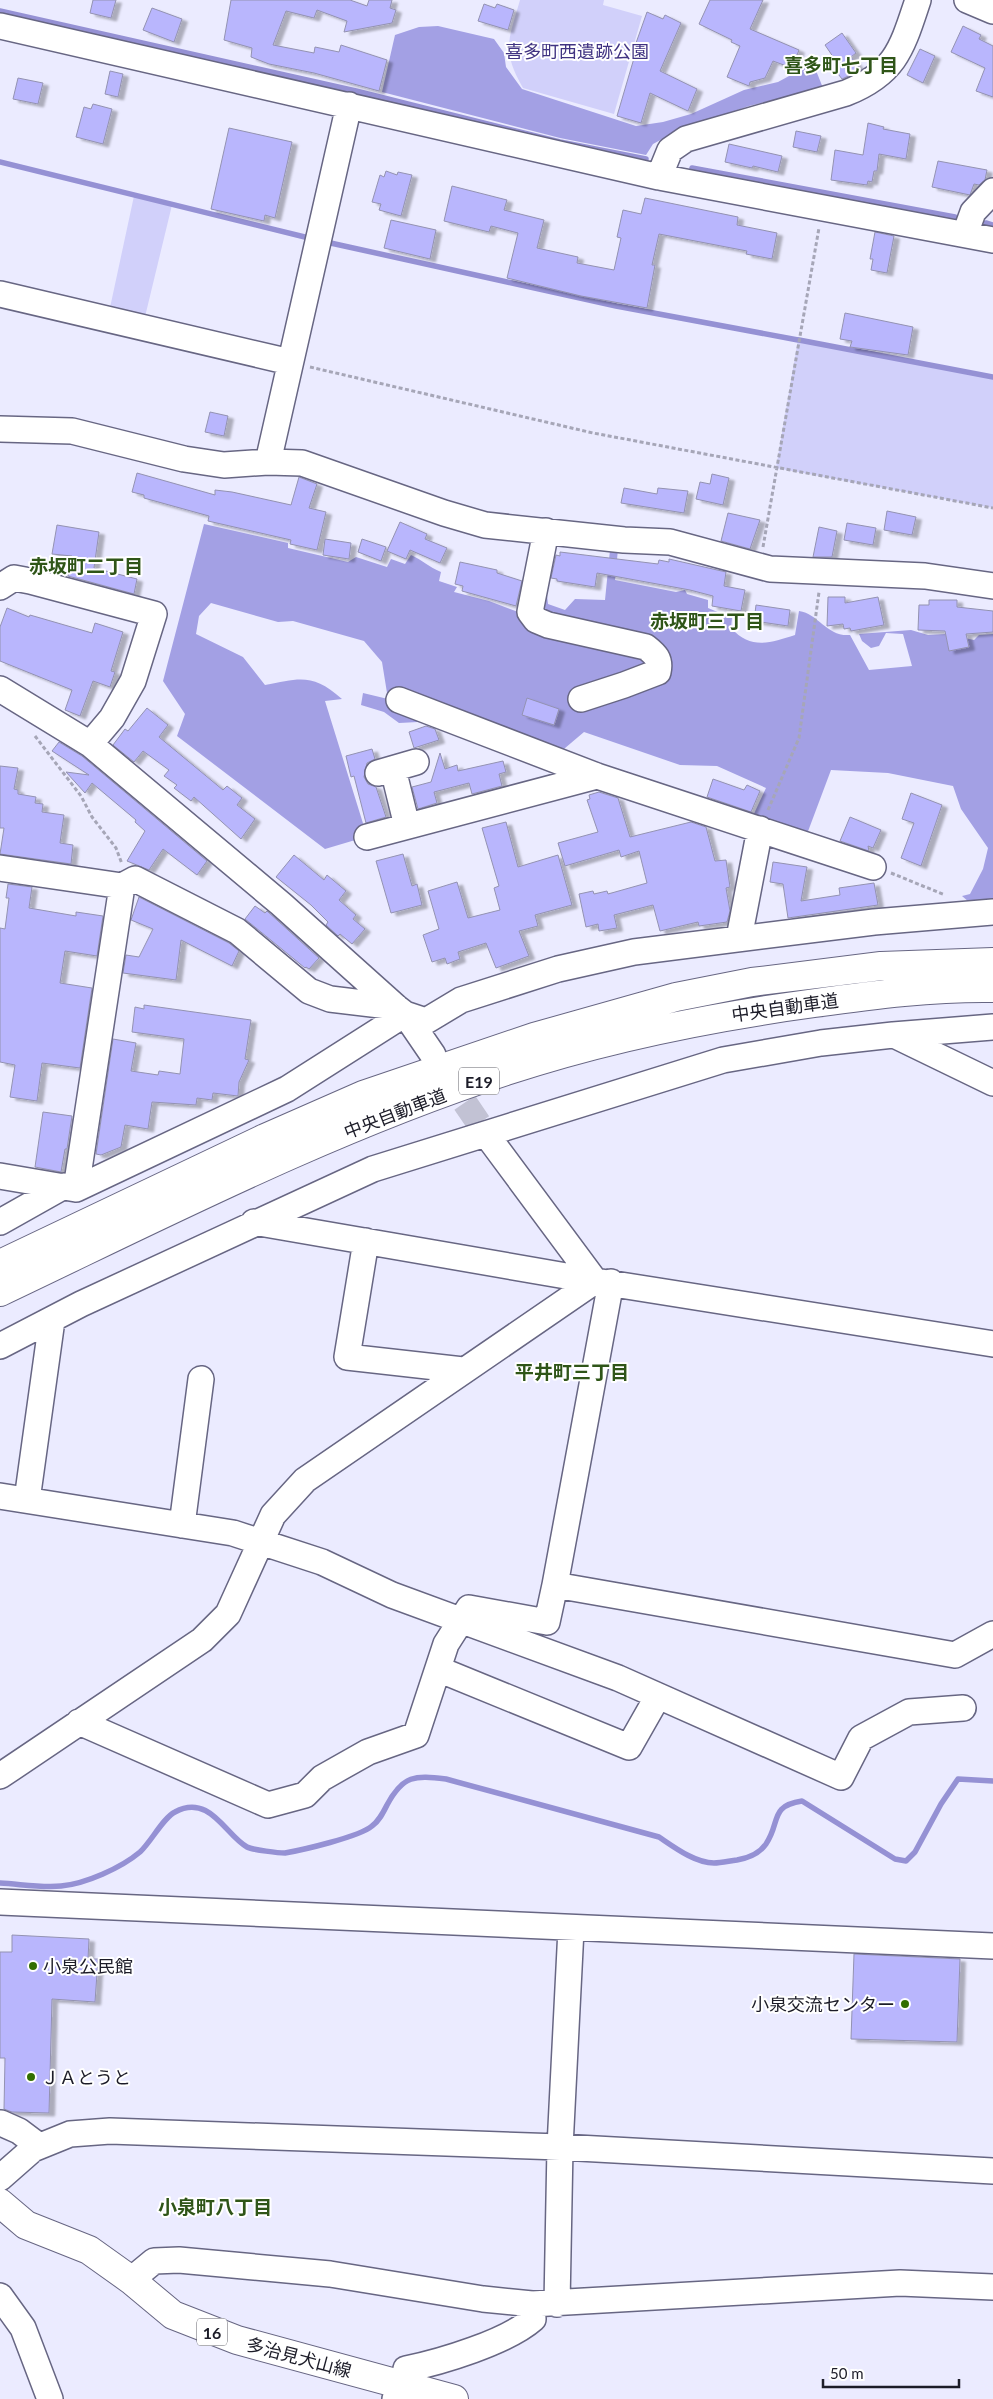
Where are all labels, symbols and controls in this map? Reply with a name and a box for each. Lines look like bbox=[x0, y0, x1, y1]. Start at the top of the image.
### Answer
park label: 喜多町西遺跡公園 bbox=[505, 40, 649, 62]
district label: 喜多町七丁目 bbox=[784, 53, 898, 76]
district label: 赤坂町二丁目 bbox=[29, 554, 143, 577]
district label: 赤坂町三丁目 bbox=[650, 609, 764, 632]
street label: 中央自動車道 bbox=[730, 989, 840, 1025]
road number: E19 bbox=[459, 1068, 499, 1094]
street label: 中央自動車道 bbox=[341, 1083, 449, 1143]
district label: 平井町三丁目 bbox=[515, 1360, 629, 1383]
place label: 小泉公民館 bbox=[43, 1955, 133, 1977]
marker: 小泉公民館 bbox=[27, 1960, 39, 1972]
place label: 小泉交流センター bbox=[751, 1993, 895, 2015]
marker: 小泉交流センター bbox=[899, 1998, 911, 2010]
place label: ＪＡとうと bbox=[41, 2066, 131, 2088]
marker: ＪＡとうと bbox=[25, 2071, 37, 2083]
district label: 小泉町八丁目 bbox=[158, 2195, 272, 2218]
road number: 16 bbox=[197, 2318, 227, 2346]
street label: 多治見犬山線 bbox=[244, 2332, 354, 2382]
scale bar bbox=[823, 2356, 959, 2388]
text: 50 m bbox=[830, 2364, 864, 2382]

